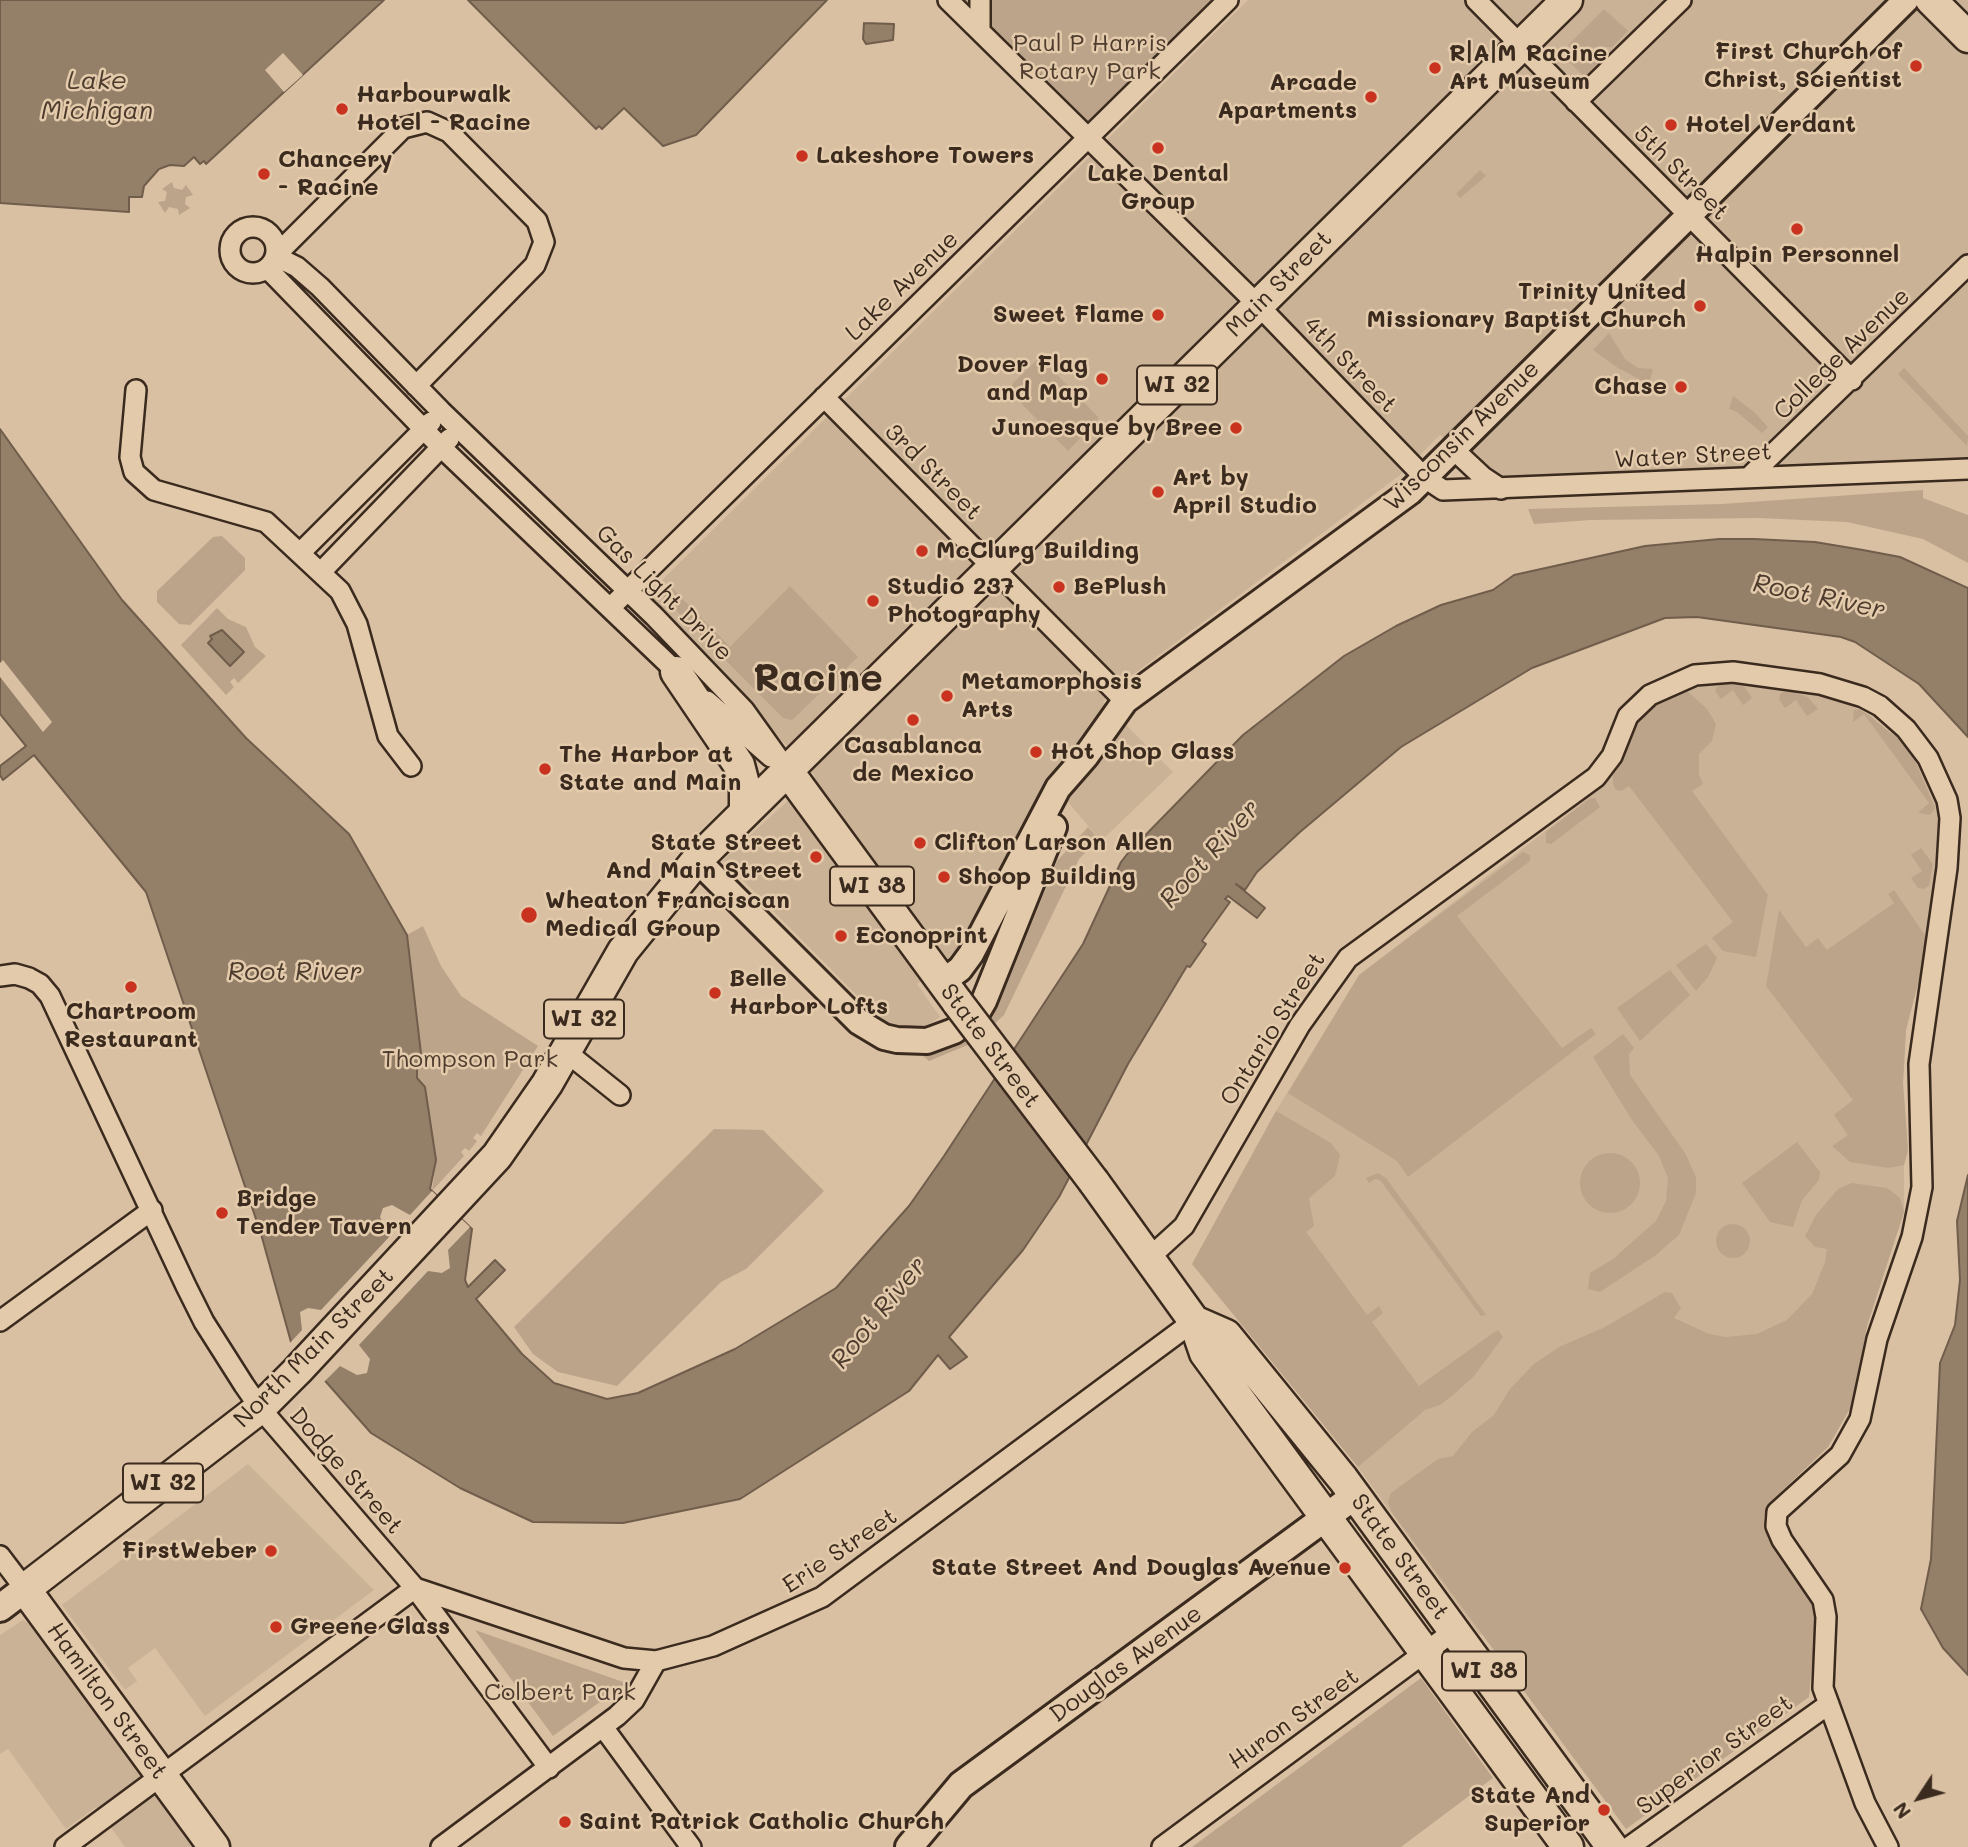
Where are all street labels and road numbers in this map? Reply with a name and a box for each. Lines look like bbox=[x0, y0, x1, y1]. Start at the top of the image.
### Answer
street label: 5th Street bbox=[1628, 120, 1734, 226]
street label: Lake Avenue bbox=[840, 225, 964, 347]
street label: Main Street bbox=[1220, 225, 1338, 343]
street label: College Avenue bbox=[1768, 282, 1916, 426]
street label: 4th Street bbox=[1297, 311, 1403, 419]
street label: Wisconsin Avenue bbox=[1378, 355, 1546, 517]
road number: WI 32 bbox=[1137, 366, 1217, 404]
street label: 3rd Street bbox=[878, 417, 988, 527]
street label: Water Street bbox=[1614, 437, 1772, 475]
street label: Gas Light Drive bbox=[590, 519, 738, 667]
road number: WI 38 bbox=[830, 866, 914, 906]
street label: Ontario Street bbox=[1214, 947, 1332, 1111]
street label: State Street bbox=[934, 978, 1046, 1114]
road number: WI 32 bbox=[544, 1000, 624, 1038]
street label: North Main Street bbox=[228, 1262, 400, 1434]
street label: Dodge Street bbox=[283, 1402, 409, 1540]
road number: WI 32 bbox=[123, 1464, 203, 1502]
street label: State Street bbox=[1345, 1488, 1455, 1626]
street label: Erie Street bbox=[777, 1502, 903, 1600]
street label: Douglas Avenue bbox=[1044, 1599, 1208, 1729]
street label: Hamilton Street bbox=[40, 1617, 174, 1785]
road number: WI 38 bbox=[1442, 1652, 1526, 1690]
street label: Huron Street bbox=[1223, 1662, 1365, 1776]
street label: Superior Street bbox=[1631, 1689, 1799, 1821]

